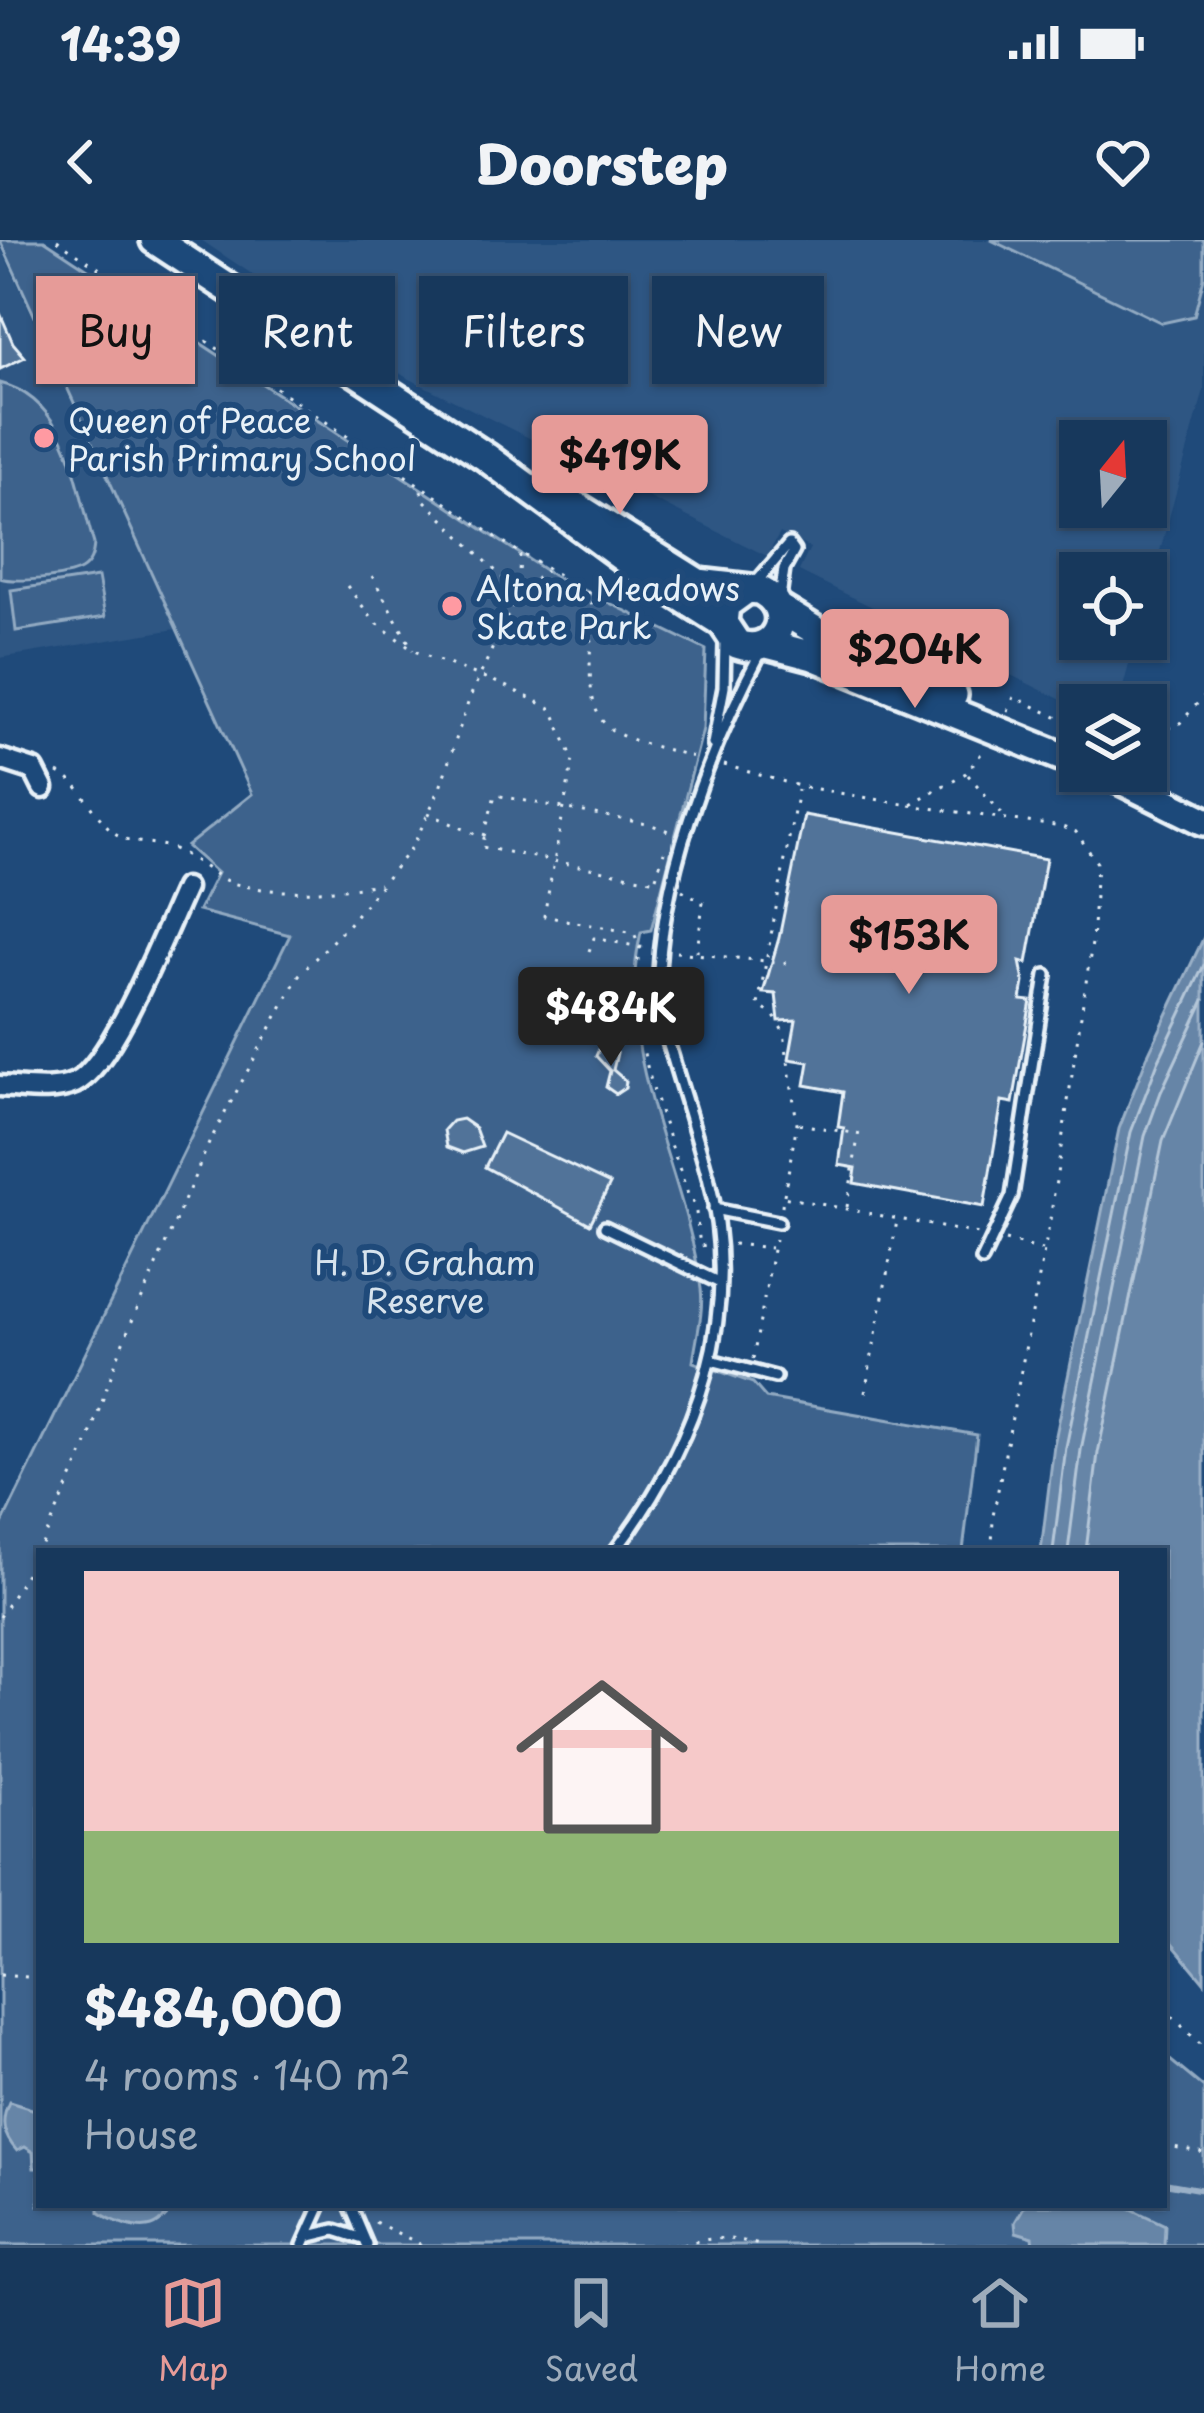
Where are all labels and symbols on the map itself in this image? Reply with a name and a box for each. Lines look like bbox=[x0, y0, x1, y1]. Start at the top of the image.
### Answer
place label: Queen of Peace Parish Primary School bbox=[68, 394, 416, 482]
pin: $419K bbox=[536, 415, 704, 517]
north arrow bbox=[1059, 420, 1167, 528]
marker: Queen of Peace Parish Primary School bbox=[31, 425, 57, 451]
place label: Altona Meadows Skate Park bbox=[476, 562, 740, 650]
marker: Altona Meadows Skate Park bbox=[439, 593, 465, 619]
pin: $204K bbox=[831, 609, 999, 711]
pin: $153K bbox=[825, 895, 993, 997]
pin: $484K bbox=[527, 967, 695, 1069]
park label: H. D. Graham Reserve bbox=[314, 1236, 536, 1324]

